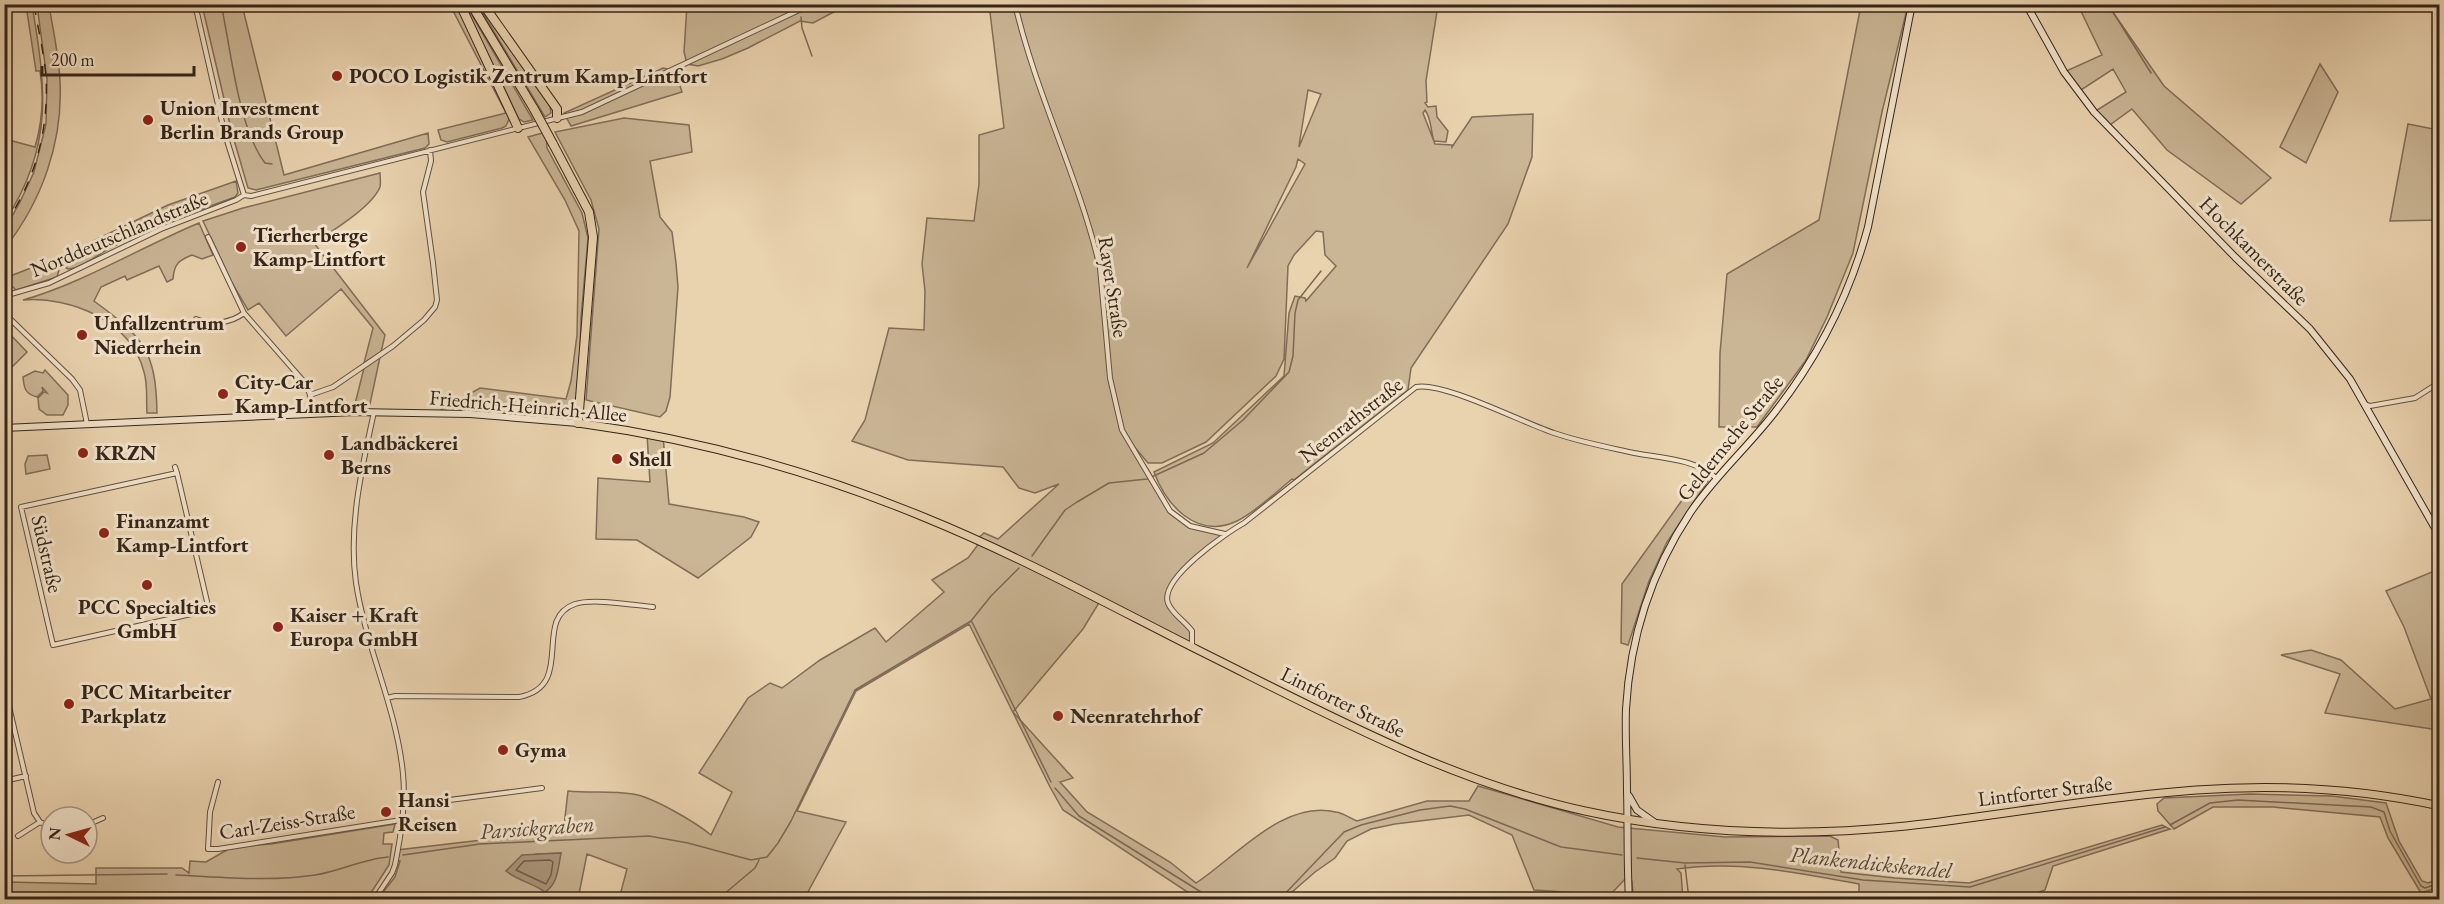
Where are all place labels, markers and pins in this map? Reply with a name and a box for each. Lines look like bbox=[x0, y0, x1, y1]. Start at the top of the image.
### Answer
place label: POCO Logistik Zentrum Kamp-Lintfort bbox=[349, 62, 707, 89]
marker: POCO Logistik Zentrum Kamp-Lintfort bbox=[330, 69, 344, 83]
place label: Union Investment Berlin Brands Group bbox=[160, 94, 344, 145]
marker: Union Investment Berlin Brands Group bbox=[141, 113, 155, 127]
place label: Tierherberge Kamp-Lintfort bbox=[253, 221, 386, 272]
marker: Tierherberge Kamp-Lintfort bbox=[234, 240, 248, 254]
place label: Unfallzentrum Niederrhein bbox=[94, 309, 224, 360]
marker: Unfallzentrum Niederrhein bbox=[75, 328, 89, 342]
place label: City-Car Kamp-Lintfort bbox=[235, 368, 368, 419]
marker: City-Car Kamp-Lintfort bbox=[216, 387, 230, 401]
place label: Landbäckerei Berns bbox=[341, 429, 458, 480]
place label: KRZN bbox=[95, 439, 157, 466]
place label: Shell bbox=[629, 445, 672, 472]
marker: KRZN bbox=[76, 446, 90, 460]
marker: Landbäckerei Berns bbox=[322, 448, 336, 462]
marker: Shell bbox=[610, 452, 624, 466]
place label: Finanzamt Kamp-Lintfort bbox=[116, 507, 249, 558]
marker: Finanzamt Kamp-Lintfort bbox=[97, 526, 111, 540]
marker: PCC Specialties GmbH bbox=[140, 578, 154, 592]
place label: PCC Specialties GmbH bbox=[78, 593, 216, 644]
place label: Kaiser + Kraft Europa GmbH bbox=[290, 601, 418, 652]
marker: Kaiser + Kraft Europa GmbH bbox=[271, 620, 285, 634]
place label: PCC Mitarbeiter Parkplatz bbox=[81, 678, 232, 729]
marker: PCC Mitarbeiter Parkplatz bbox=[62, 697, 76, 711]
place label: Neenratehrhof bbox=[1070, 702, 1203, 729]
marker: Neenratehrhof bbox=[1051, 709, 1065, 723]
place label: Gyma bbox=[515, 736, 567, 763]
marker: Gyma bbox=[496, 743, 510, 757]
place label: Hansi Reisen bbox=[398, 786, 457, 837]
marker: Hansi Reisen bbox=[379, 805, 393, 819]

